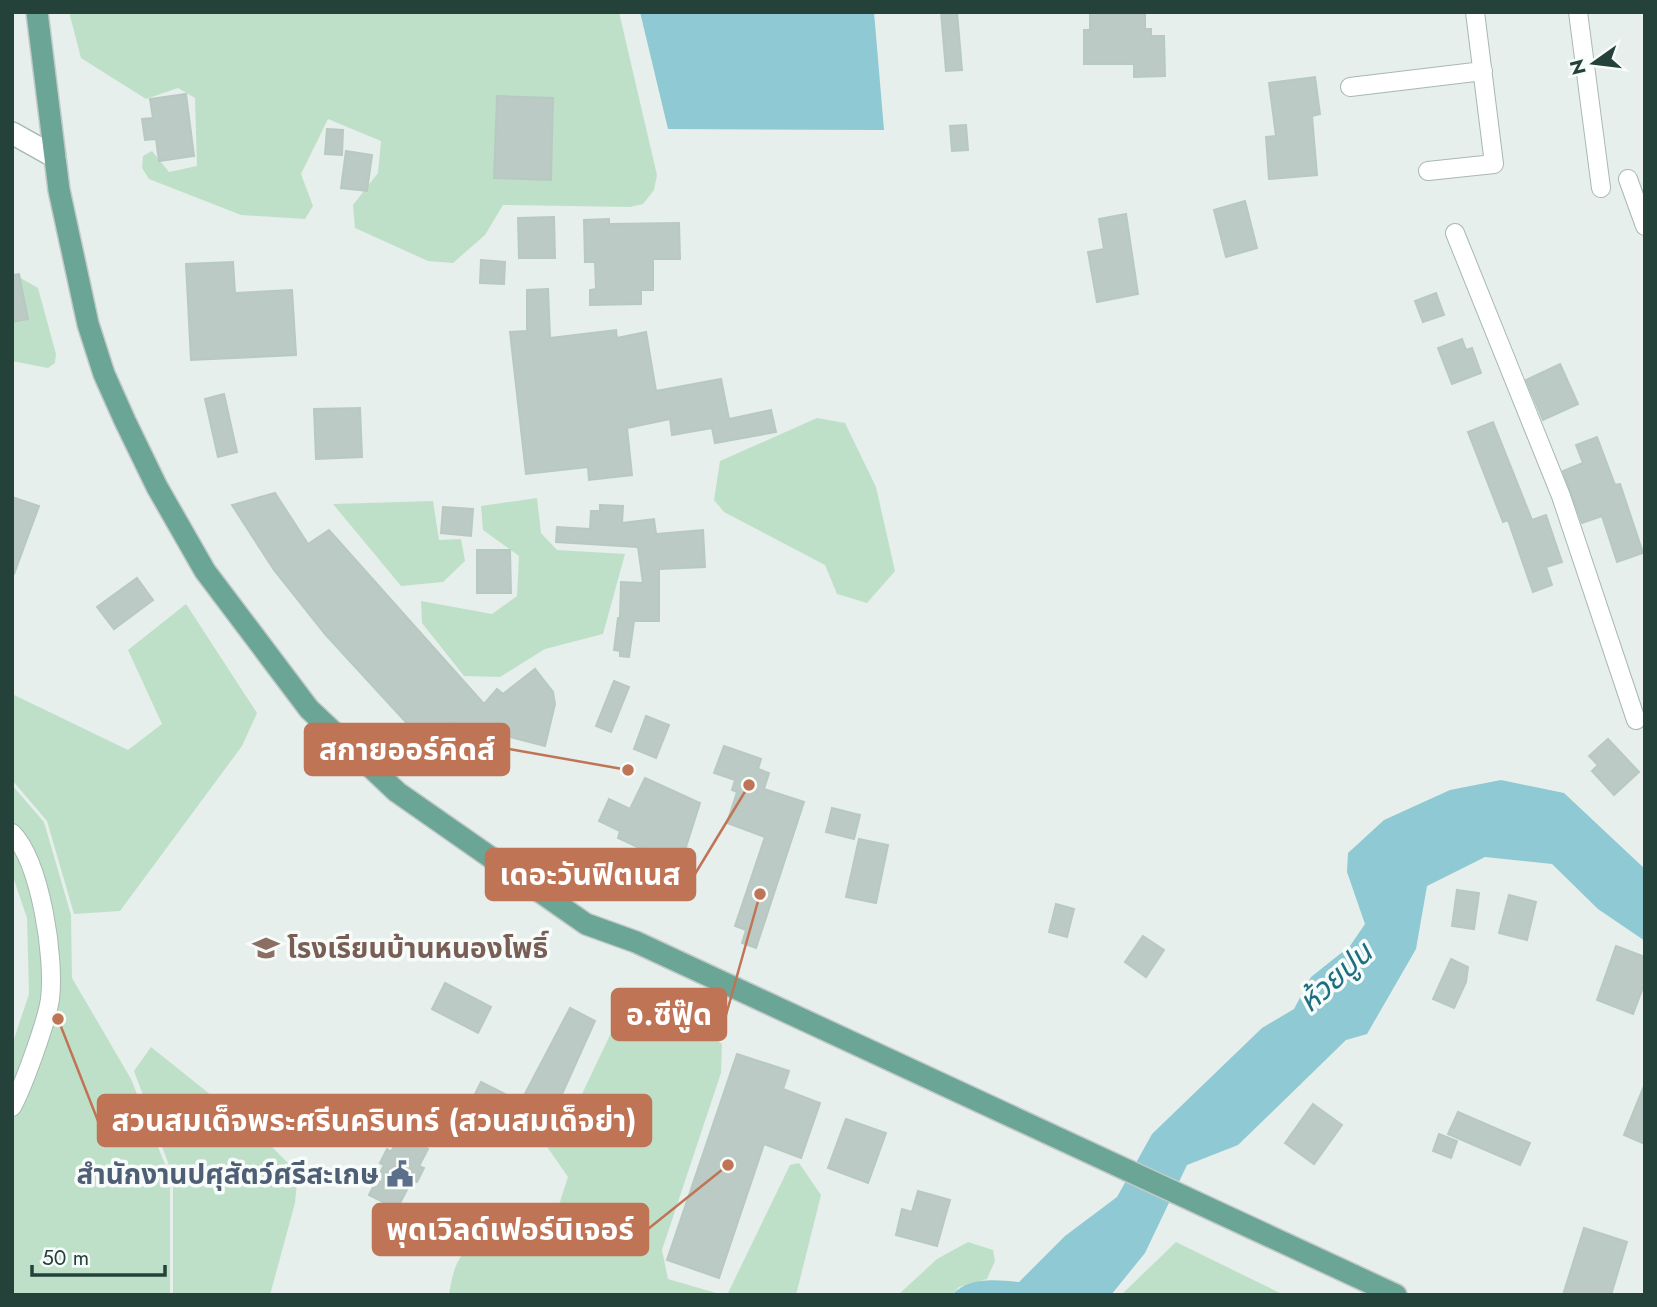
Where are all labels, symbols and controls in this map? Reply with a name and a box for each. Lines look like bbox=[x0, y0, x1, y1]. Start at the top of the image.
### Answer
north arrow bbox=[1559, 28, 1629, 98]
text: N bbox=[1563, 56, 1593, 78]
callout: สกายออร์คิดส์ bbox=[305, 724, 509, 775]
text: สกายออร์คิดส์ bbox=[319, 728, 495, 771]
callout: เดอะวันฟิตเนส bbox=[486, 849, 695, 900]
text: เดอะวันฟิตเนส bbox=[500, 853, 680, 896]
place label: โรงเรียนบ้านหนองโพธิ์ bbox=[287, 928, 550, 969]
water label: ห้วยปูน bbox=[1288, 931, 1383, 1022]
school or university icon: โรงเรียนบ้านหนองโพธิ์ bbox=[251, 933, 281, 963]
callout: อ.ซีฟู๊ด bbox=[612, 989, 726, 1040]
text: อ.ซีฟู๊ด bbox=[626, 993, 712, 1036]
callout: สวนสมเด็จพระศรีนครินทร์ (สวนสมเด็จย่า) bbox=[98, 1095, 651, 1146]
text: สวนสมเด็จพระศรีนครินทร์ (สวนสมเด็จย่า) bbox=[111, 1099, 637, 1142]
place label: สำนักงานปศุสัตว์ศรีสะเกษ bbox=[77, 1154, 379, 1195]
public building icon: สำนักงานปศุสัตว์ศรีสะเกษ bbox=[385, 1159, 415, 1189]
callout: พุดเวิลด์เฟอร์นิเจอร์ bbox=[373, 1204, 648, 1255]
text: พุดเวิลด์เฟอร์นิเจอร์ bbox=[386, 1208, 634, 1251]
scale bar bbox=[32, 1234, 164, 1278]
text: 50 m bbox=[42, 1243, 89, 1273]

